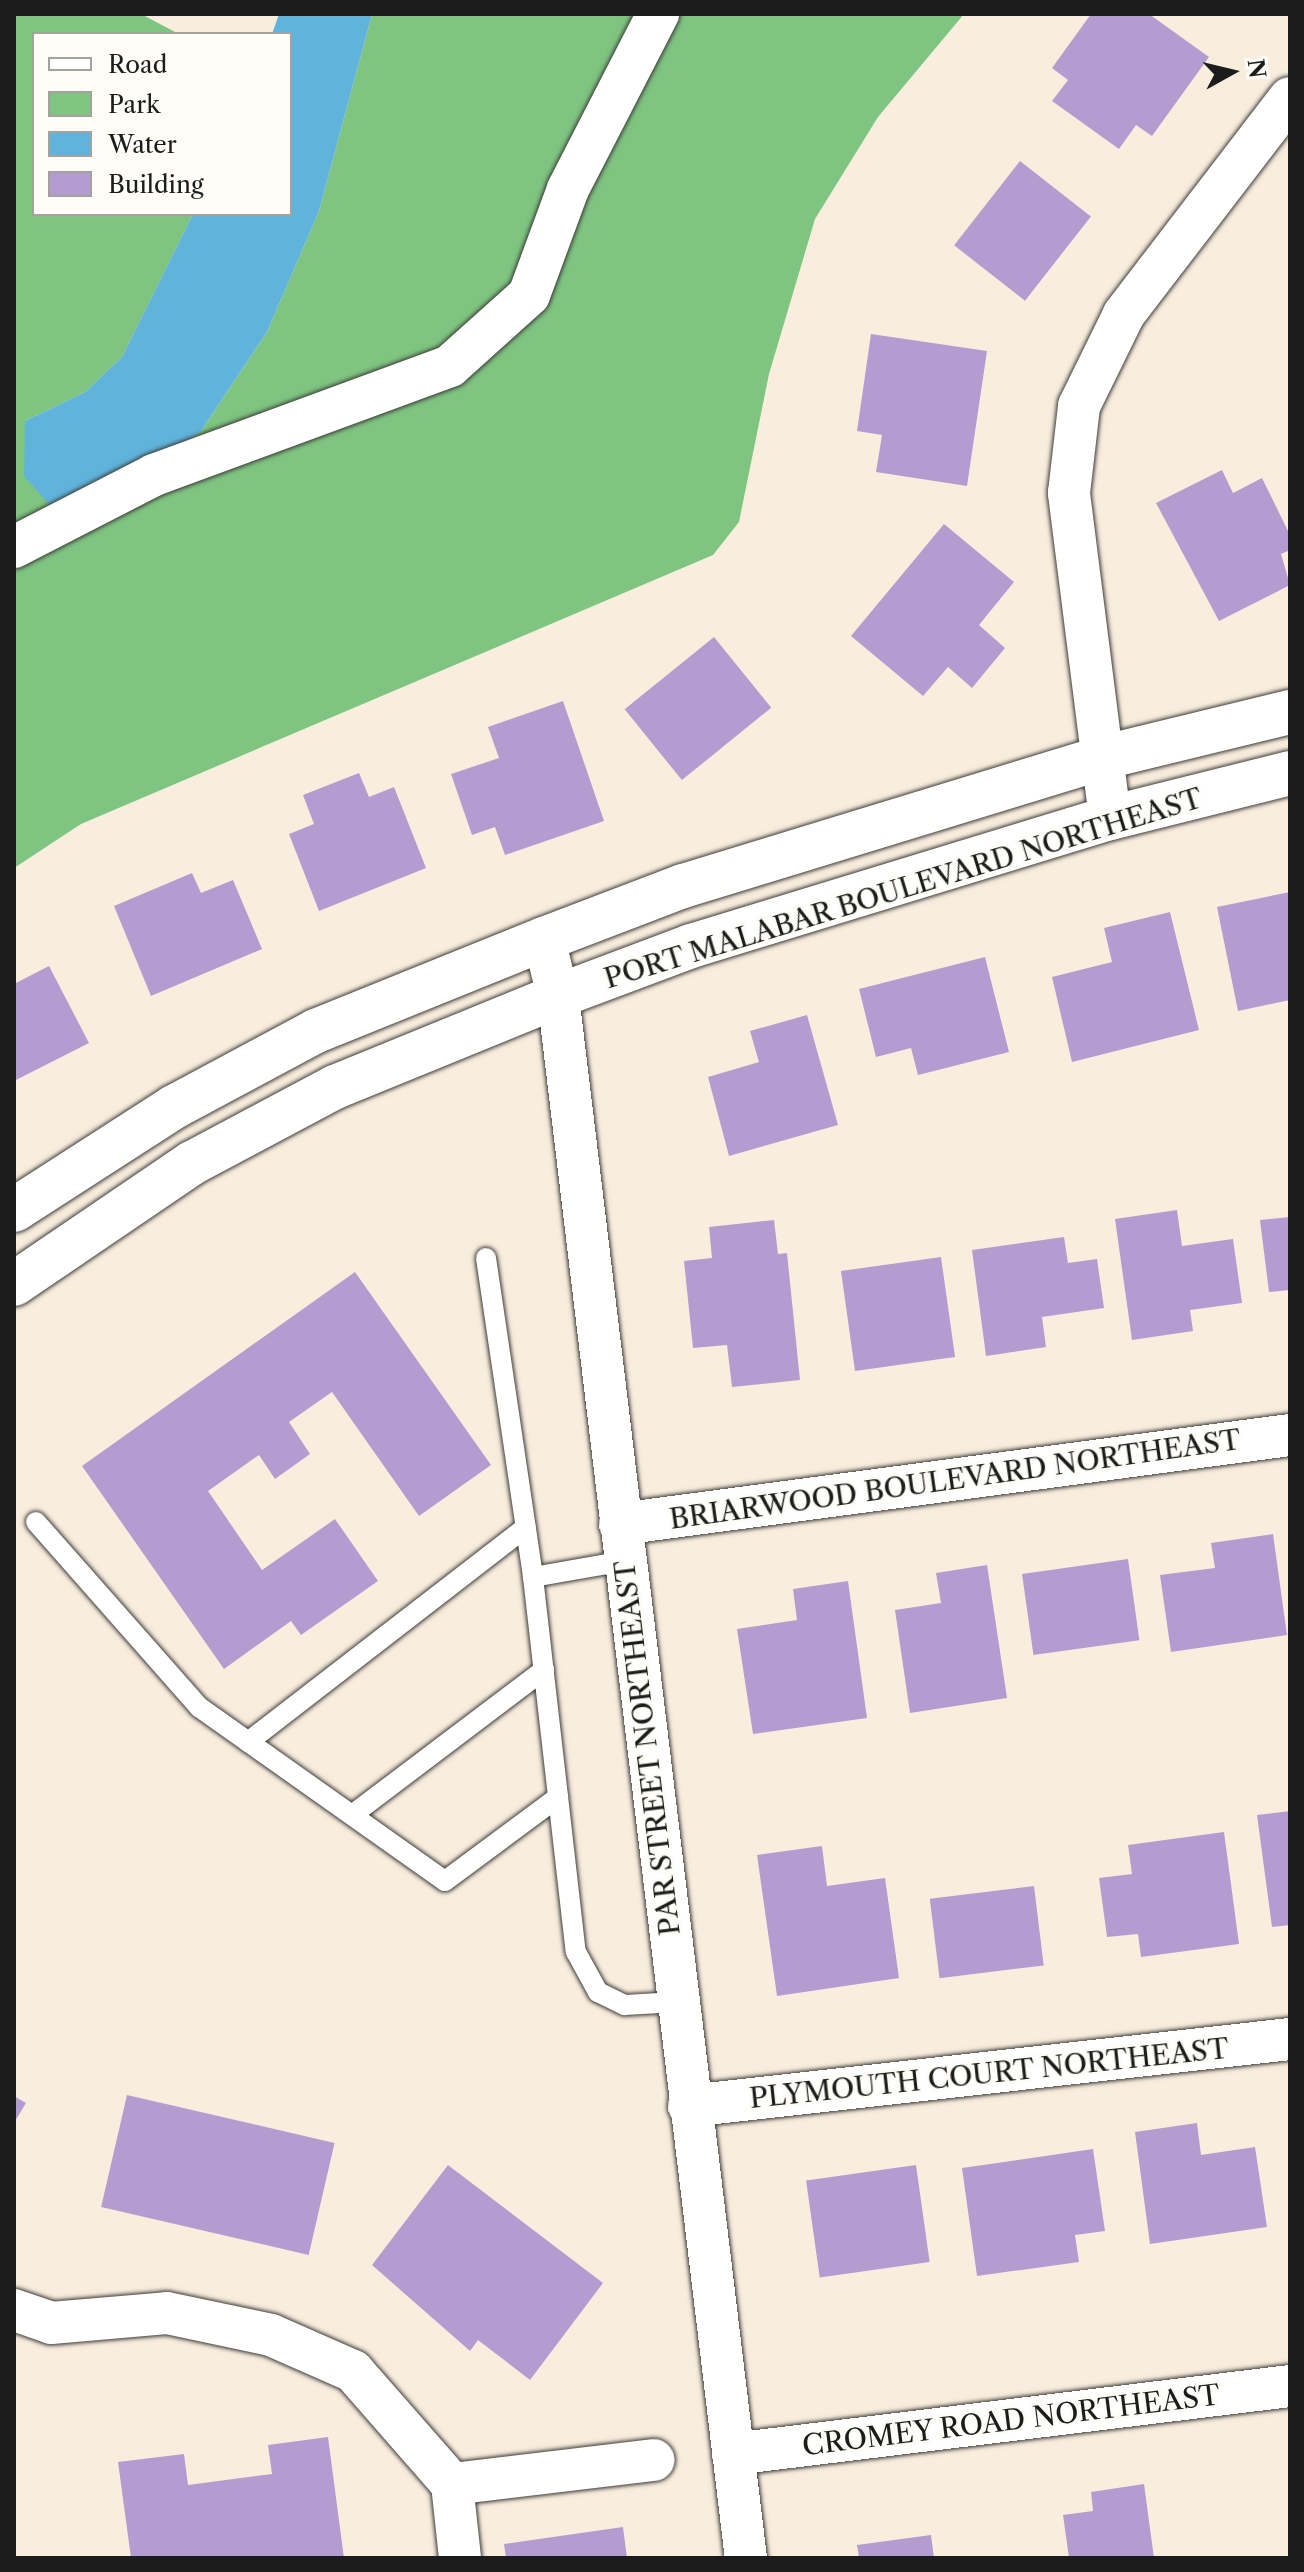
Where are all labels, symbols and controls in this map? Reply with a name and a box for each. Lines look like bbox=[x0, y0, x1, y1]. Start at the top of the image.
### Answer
legend bbox=[32, 32, 292, 216]
north arrow bbox=[1192, 32, 1272, 112]
text: Road bbox=[108, 50, 167, 79]
text: N bbox=[1242, 57, 1271, 80]
text: Park bbox=[108, 90, 160, 119]
text: Water bbox=[108, 130, 177, 159]
text: Building bbox=[108, 170, 204, 199]
street label: PORT MALABAR BOULEVARD NORTHEAST bbox=[599, 781, 1207, 995]
street label: BRIARWOOD BOULEVARD NORTHEAST bbox=[667, 1422, 1243, 1536]
street label: PAR STREET NORTHEAST bbox=[607, 1558, 687, 1938]
street label: PLYMOUTH COURT NORTHEAST bbox=[747, 2031, 1231, 2115]
street label: CROMEY ROAD NORTHEAST bbox=[800, 2378, 1222, 2462]

